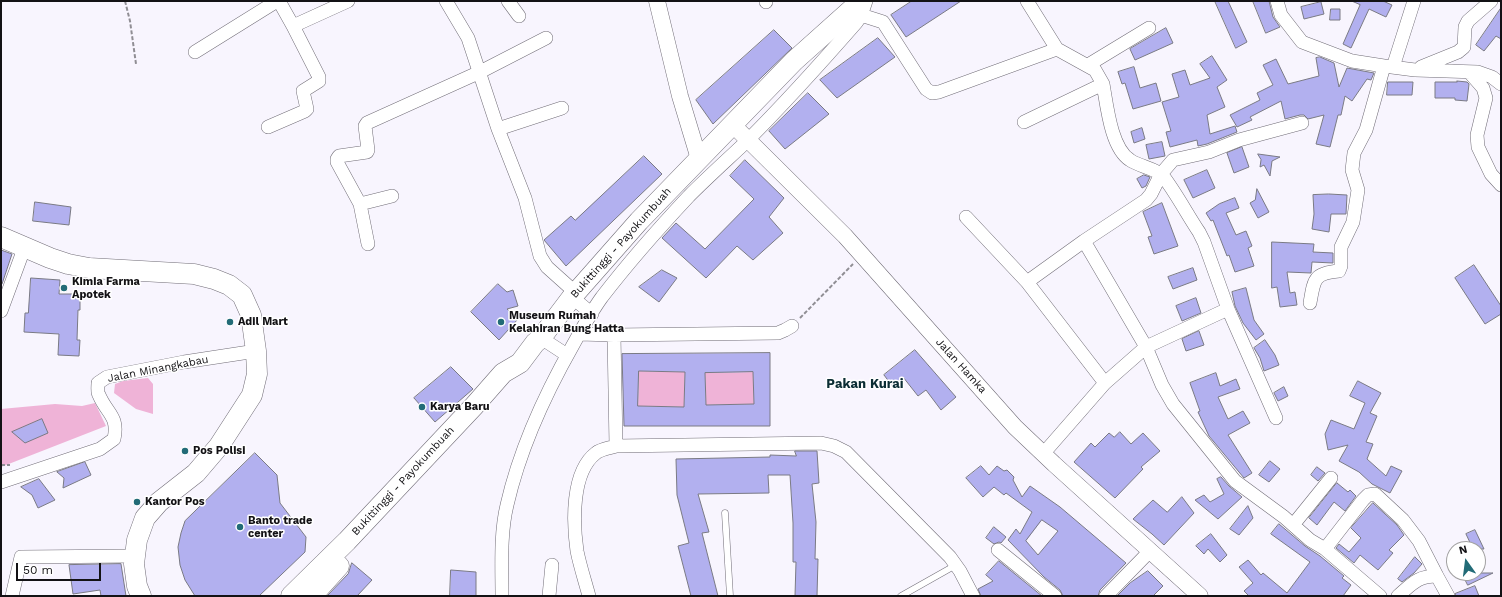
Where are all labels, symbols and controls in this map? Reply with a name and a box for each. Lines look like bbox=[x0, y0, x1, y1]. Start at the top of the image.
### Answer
street label: Bukittinggi - Payokumbuah bbox=[568, 185, 674, 301]
place label: Kimia Farma Apotek bbox=[72, 275, 140, 301]
marker: Kimia Farma Apotek bbox=[59, 283, 69, 293]
place label: Museum Rumah Kelahiran Bung Hatta bbox=[509, 309, 624, 335]
place label: Adil Mart bbox=[238, 315, 288, 329]
marker: Adil Mart bbox=[225, 317, 235, 327]
marker: Museum Rumah Kelahiran Bung Hatta bbox=[496, 317, 506, 327]
street label: Jalan Hamka bbox=[933, 336, 989, 396]
street label: Jalan Minangkabau bbox=[106, 353, 210, 385]
district label: Pakan Kurai bbox=[826, 376, 904, 392]
place label: Karya Baru bbox=[430, 400, 490, 414]
marker: Karya Baru bbox=[417, 402, 427, 412]
street label: Bukittinggi - Payokumbuah bbox=[349, 424, 457, 538]
place label: Pos Polisi bbox=[193, 444, 245, 458]
marker: Pos Polisi bbox=[180, 446, 190, 456]
place label: Kantor Pos bbox=[145, 495, 205, 509]
marker: Kantor Pos bbox=[132, 497, 142, 507]
place label: Banto trade center bbox=[248, 514, 312, 540]
marker: Banto trade center bbox=[235, 522, 245, 532]
north arrow bbox=[1446, 541, 1486, 581]
text: N bbox=[1458, 543, 1469, 557]
scale bar bbox=[18, 555, 103, 581]
text: 50 m bbox=[23, 563, 53, 577]

